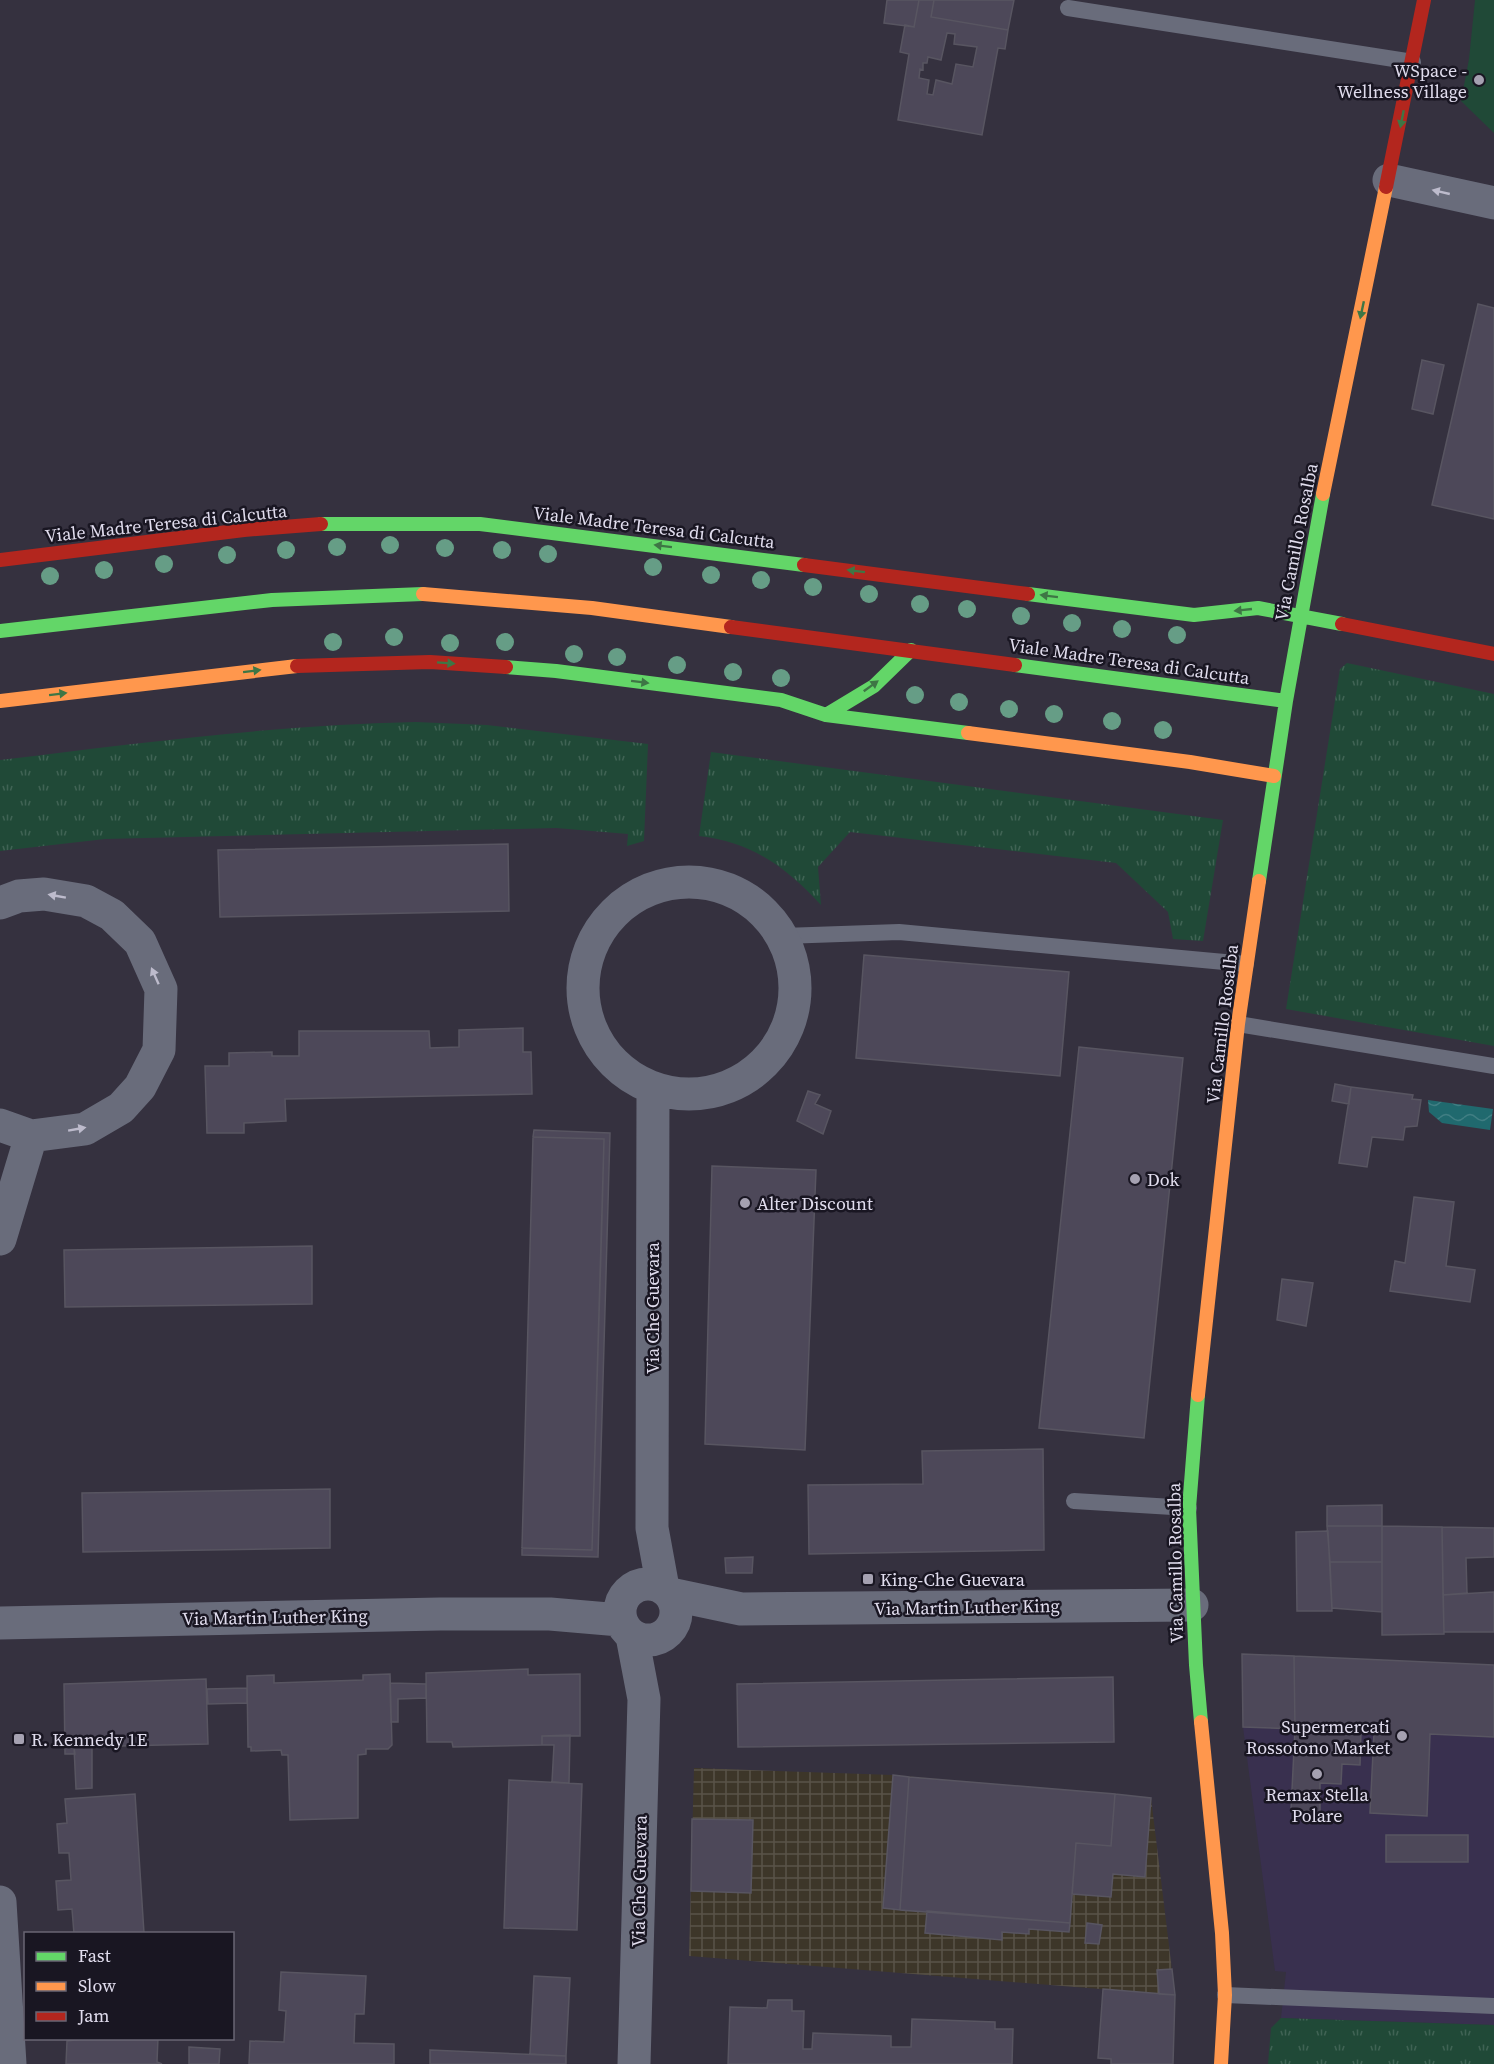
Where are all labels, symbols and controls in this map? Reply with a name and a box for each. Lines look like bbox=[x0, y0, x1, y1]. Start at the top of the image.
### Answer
place label: WSpace - Wellness Village bbox=[1337, 58, 1467, 104]
marker: WSpace - Wellness Village bbox=[1472, 73, 1486, 87]
one-way arrow bbox=[1397, 110, 1406, 129]
one-way arrow bbox=[1432, 186, 1451, 196]
one-way arrow bbox=[1356, 301, 1366, 319]
street label: Via Camillo Rosalba bbox=[1268, 460, 1324, 623]
street label: Viale Madre Teresa di Calcutta bbox=[44, 498, 289, 548]
street label: Viale Madre Teresa di Calcutta bbox=[532, 500, 777, 554]
one-way arrow bbox=[653, 541, 672, 550]
one-way arrow bbox=[846, 566, 865, 576]
one-way arrow bbox=[1040, 592, 1059, 601]
one-way arrow bbox=[1233, 605, 1252, 615]
street label: Viale Madre Teresa di Calcutta bbox=[1007, 632, 1252, 690]
one-way arrow bbox=[437, 658, 456, 668]
one-way arrow bbox=[242, 666, 261, 676]
one-way arrow bbox=[631, 677, 650, 686]
one-way arrow bbox=[863, 680, 879, 692]
one-way arrow bbox=[49, 689, 68, 698]
one-way arrow bbox=[47, 891, 66, 900]
street label: Via Camillo Rosalba bbox=[1200, 942, 1244, 1105]
one-way arrow bbox=[151, 967, 160, 984]
one-way arrow bbox=[68, 1124, 87, 1133]
place label: Dok bbox=[1147, 1167, 1179, 1192]
marker: Dok bbox=[1128, 1172, 1142, 1186]
place label: Alter Discount bbox=[757, 1191, 873, 1216]
marker: Alter Discount bbox=[738, 1196, 752, 1210]
street label: Via Che Guevara bbox=[640, 1241, 665, 1374]
street label: Via Camillo Rosalba bbox=[1161, 1482, 1189, 1643]
place label: King-Che Guevara bbox=[880, 1567, 1026, 1592]
marker: King-Che Guevara bbox=[861, 1572, 875, 1586]
street label: Via Martin Luther King bbox=[874, 1593, 1060, 1621]
street label: Via Martin Luther King bbox=[182, 1603, 368, 1631]
place label: Supermercati Rossotono Market bbox=[1246, 1714, 1390, 1760]
place label: R. Kennedy 1E bbox=[31, 1727, 148, 1752]
marker: Supermercati Rossotono Market bbox=[1395, 1729, 1409, 1743]
marker: R. Kennedy 1E bbox=[12, 1732, 26, 1746]
marker: Remax Stella Polare bbox=[1310, 1767, 1324, 1781]
place label: Remax Stella Polare bbox=[1265, 1782, 1370, 1828]
street label: Via Che Guevara bbox=[625, 1814, 653, 1947]
legend bbox=[24, 1932, 234, 2040]
text: Fast bbox=[78, 1943, 111, 1968]
text: Slow bbox=[78, 1973, 116, 1998]
text: Jam bbox=[77, 2003, 110, 2028]

